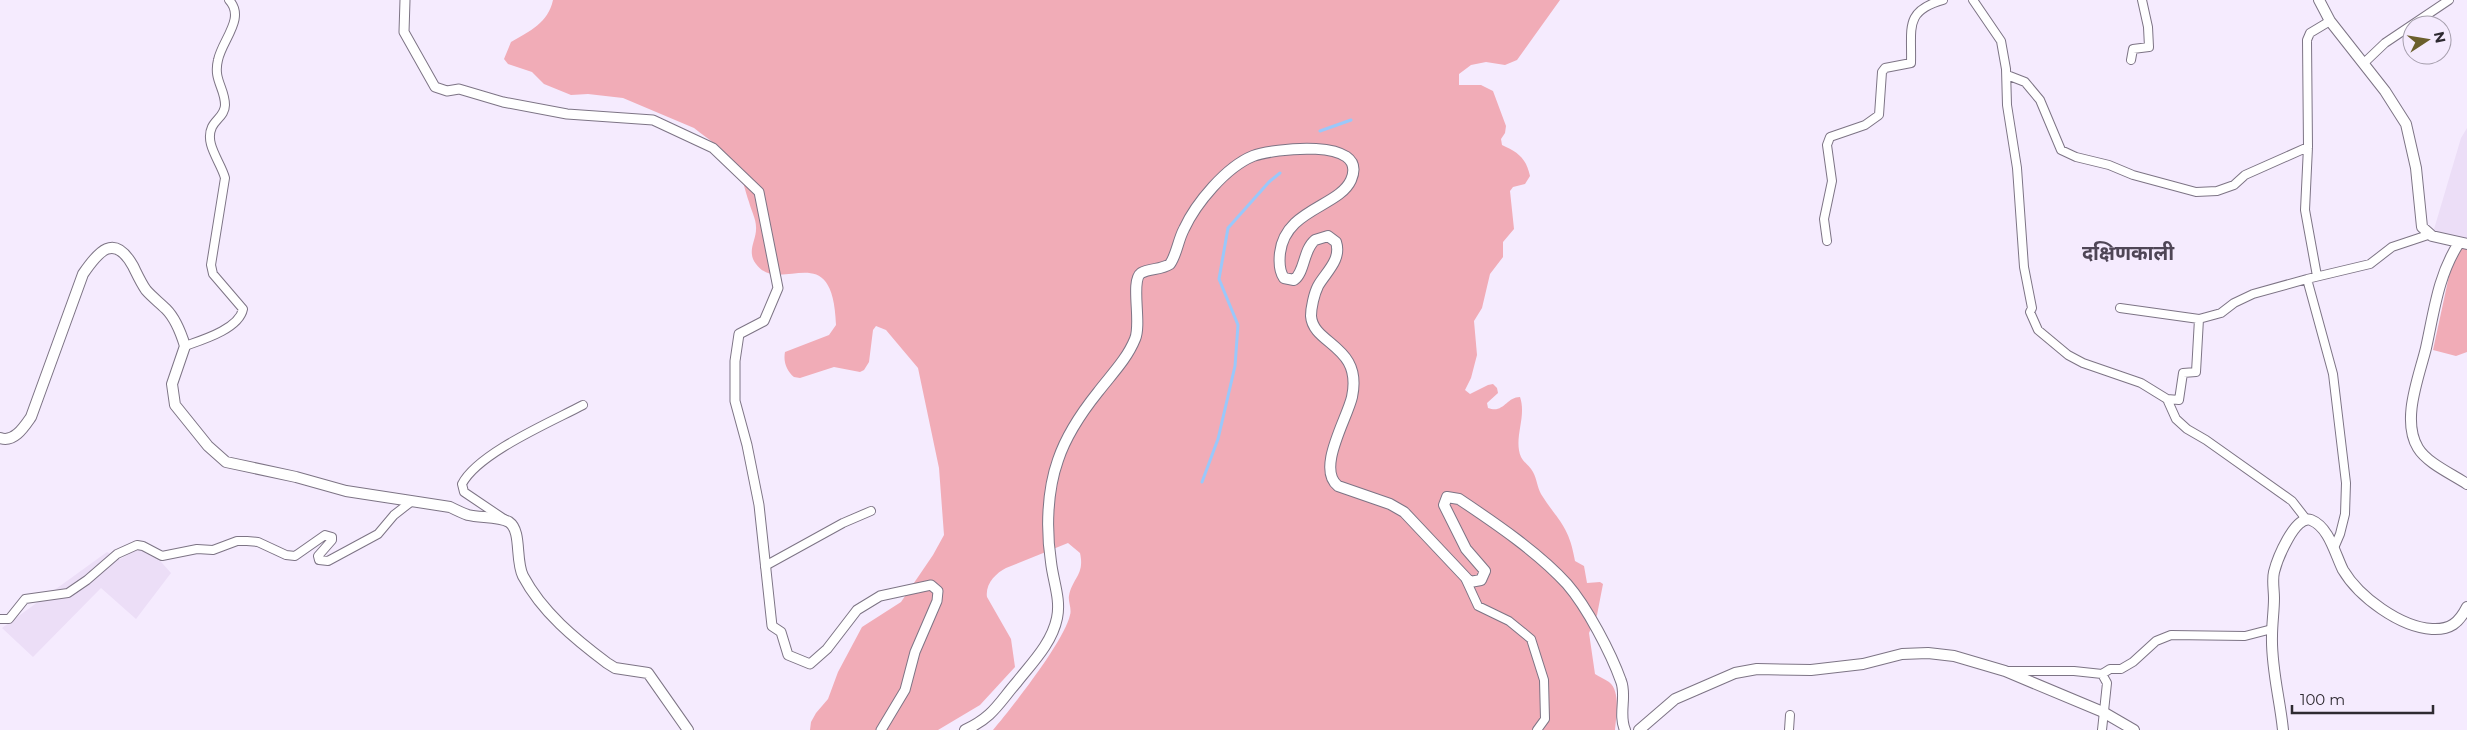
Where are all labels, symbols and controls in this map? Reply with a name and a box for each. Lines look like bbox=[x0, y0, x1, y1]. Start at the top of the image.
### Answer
north arrow bbox=[2402, 15, 2452, 65]
text: N bbox=[2430, 30, 2450, 45]
district label: दक्षि‍णकाली bbox=[2082, 241, 2175, 265]
scale bar bbox=[2292, 682, 2433, 714]
text: 100 m bbox=[2300, 690, 2345, 709]

